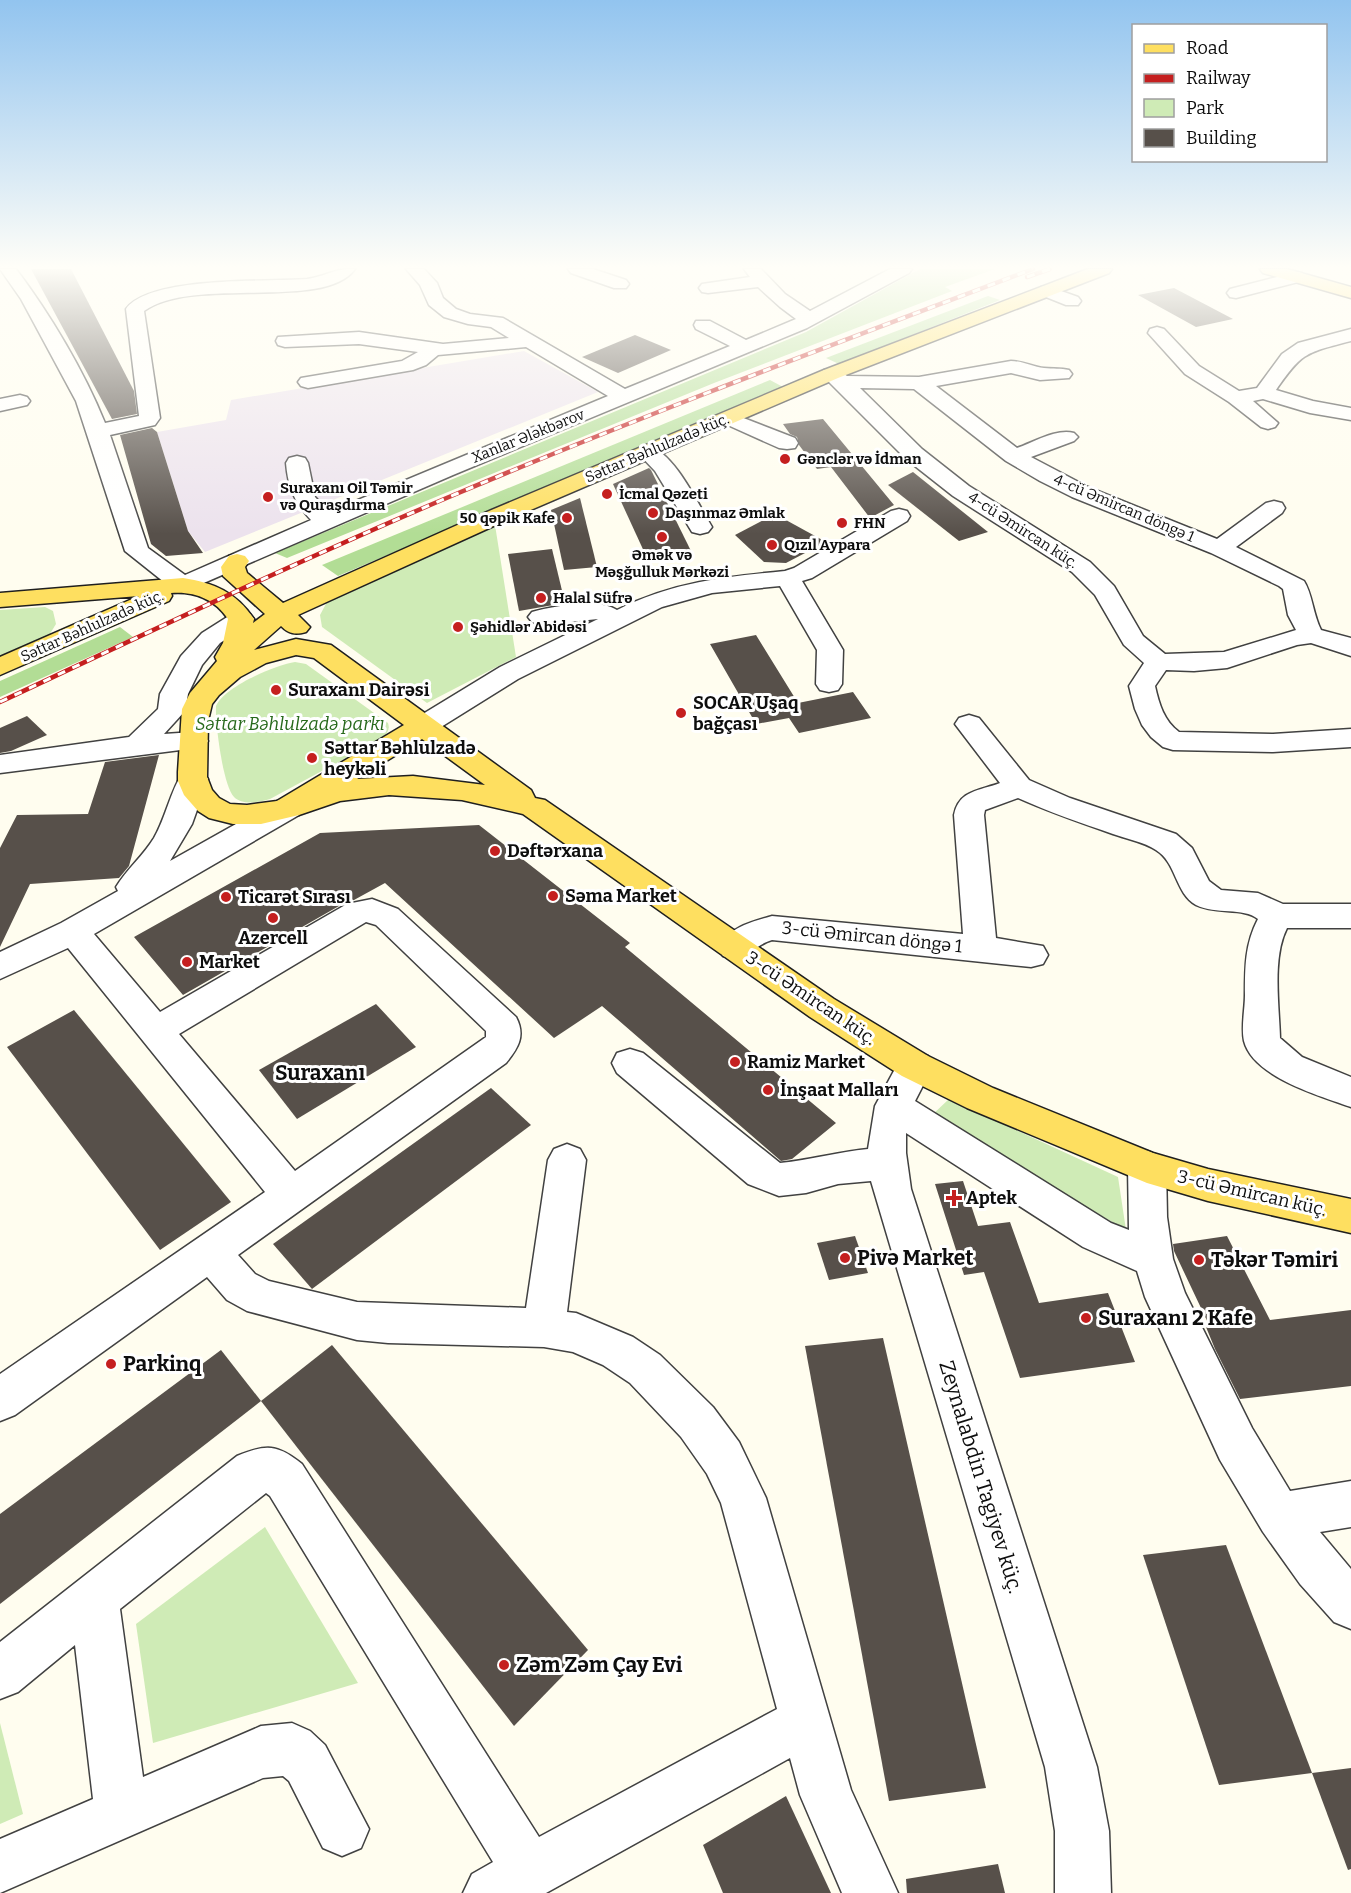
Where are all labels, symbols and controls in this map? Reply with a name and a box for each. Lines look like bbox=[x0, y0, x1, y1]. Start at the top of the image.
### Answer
legend bbox=[1132, 24, 1327, 162]
text: Road bbox=[1186, 37, 1229, 59]
text: Railway bbox=[1186, 67, 1251, 89]
text: Park bbox=[1186, 97, 1225, 119]
text: Building bbox=[1186, 127, 1257, 149]
street label: Xanlar Ələkbərov bbox=[469, 405, 587, 467]
street label: Səttar Bəhlulzadə küç. bbox=[582, 410, 732, 486]
place label: Gənclər və İdman bbox=[797, 450, 922, 468]
marker: Gənclər və İdman bbox=[778, 452, 792, 466]
street label: 4-cü Əmircan döngə 1 bbox=[1051, 470, 1197, 546]
place label: Suraxanı Oil Təmir və Quraşdırma bbox=[279, 479, 413, 514]
place label: İcmal Qəzeti bbox=[619, 485, 708, 503]
marker: İcmal Qəzeti bbox=[600, 487, 614, 501]
street label: 4-cü Əmircan küç. bbox=[965, 488, 1081, 572]
marker: Suraxanı Oil Təmir və Quraşdırma bbox=[261, 490, 275, 504]
place label: Daşınmaz Əmlak bbox=[665, 504, 785, 522]
marker: Daşınmaz Əmlak bbox=[646, 506, 660, 520]
place label: 50 qəpik Kafe bbox=[460, 509, 555, 527]
marker: 50 qəpik Kafe bbox=[560, 511, 574, 525]
place label: FHN bbox=[854, 514, 886, 532]
marker: FHN bbox=[835, 516, 849, 530]
marker: Əmək və Məşğulluk Mərkəzi bbox=[655, 530, 669, 544]
place label: Qızıl Aypara bbox=[784, 536, 871, 554]
marker: Qızıl Aypara bbox=[765, 538, 779, 552]
place label: Əmək və Məşğulluk Mərkəzi bbox=[595, 546, 729, 581]
street label: Səttar Bəhlulzadə küç. bbox=[18, 586, 166, 666]
place label: Halal Süfrə bbox=[553, 589, 632, 607]
marker: Halal Süfrə bbox=[534, 591, 548, 605]
place label: Şəhidlər Abidəsi bbox=[470, 618, 587, 636]
marker: Şəhidlər Abidəsi bbox=[451, 620, 465, 634]
place label: Suraxanı Dairəsi bbox=[288, 679, 430, 701]
marker: Suraxanı Dairəsi bbox=[269, 683, 283, 697]
place label: SOCAR Uşaq bağçası bbox=[693, 692, 799, 735]
marker: SOCAR Uşaq bağçası bbox=[674, 706, 688, 720]
park label: Səttar Bəhlulzadə parkı bbox=[195, 713, 385, 735]
place label: Səttar Bəhlulzadə heykəli bbox=[324, 737, 476, 780]
marker: Səttar Bəhlulzadə heykəli bbox=[305, 751, 319, 765]
place label: Dəftərxana bbox=[507, 840, 603, 862]
marker: Dəftərxana bbox=[488, 844, 502, 858]
place label: Səma Market bbox=[565, 885, 677, 907]
place label: Ticarət Sırası bbox=[238, 886, 351, 908]
marker: Səma Market bbox=[546, 889, 560, 903]
marker: Ticarət Sırası bbox=[219, 890, 233, 904]
marker: Azercell bbox=[266, 911, 280, 925]
street label: 3-cü Əmircan döngə 1 bbox=[781, 917, 964, 957]
place label: Azercell bbox=[238, 927, 308, 949]
street label: 3-cü Əmircan küç. bbox=[742, 946, 880, 1050]
place label: Market bbox=[199, 951, 260, 973]
marker: Market bbox=[180, 955, 194, 969]
place label: Ramiz Market bbox=[747, 1051, 865, 1073]
marker: Ramiz Market bbox=[728, 1055, 742, 1069]
district label: Suraxanı bbox=[275, 1060, 365, 1086]
place label: İnşaat Malları bbox=[780, 1079, 899, 1101]
marker: İnşaat Malları bbox=[761, 1083, 775, 1097]
street label: 3-cü Əmircan küç. bbox=[1175, 1165, 1329, 1221]
place label: Aptek bbox=[966, 1187, 1017, 1209]
marker: Aptek bbox=[947, 1191, 961, 1205]
place label: Pivə Market bbox=[857, 1245, 974, 1271]
place label: Təkər Təmiri bbox=[1211, 1247, 1338, 1273]
marker: Pivə Market bbox=[838, 1251, 852, 1265]
marker: Təkər Təmiri bbox=[1192, 1253, 1206, 1267]
place label: Suraxanı 2 Kafe bbox=[1098, 1305, 1253, 1331]
marker: Suraxanı 2 Kafe bbox=[1079, 1311, 1093, 1325]
place label: Parkinq bbox=[123, 1351, 202, 1377]
marker: Parkinq bbox=[104, 1357, 118, 1371]
street label: Zeynalabdin Tagiyev küç. bbox=[933, 1357, 1029, 1597]
place label: Zəm Zəm Çay Evi bbox=[516, 1652, 683, 1678]
marker: Zəm Zəm Çay Evi bbox=[497, 1658, 511, 1672]

